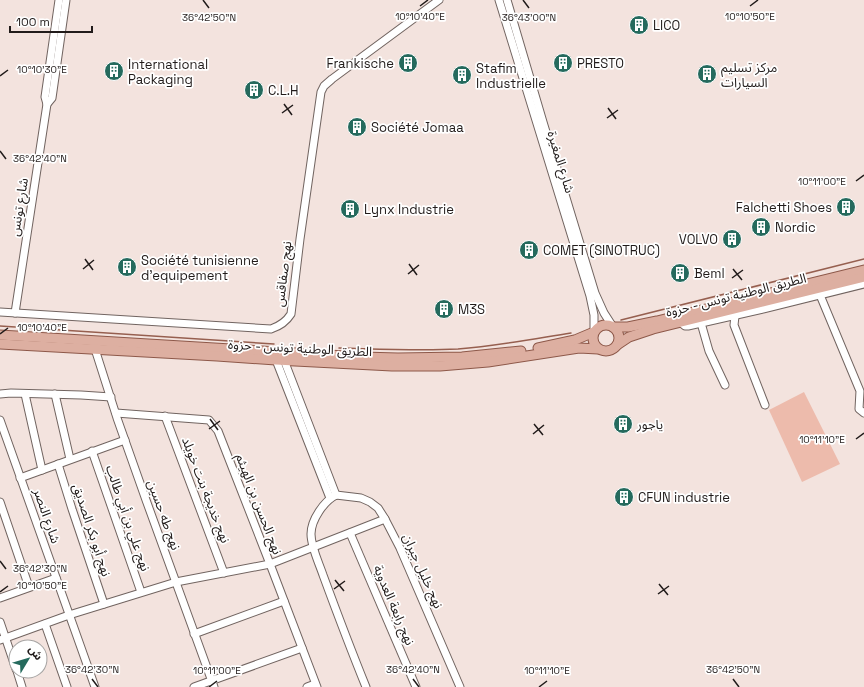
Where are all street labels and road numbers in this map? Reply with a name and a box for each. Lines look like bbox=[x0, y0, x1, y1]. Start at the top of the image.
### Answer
street label: شارع المغيرة bbox=[542, 129, 579, 196]
street label: شارع تونس bbox=[6, 177, 34, 238]
street label: نهج صفاقس bbox=[271, 240, 297, 308]
street label: الطريق الوطنية تونس - حزوة bbox=[664, 269, 808, 321]
street label: الطريق الوطنية تونس - حزوة bbox=[227, 336, 373, 360]
street label: نهج خديجة بنت خويلد bbox=[176, 435, 234, 546]
street label: نهج الحسن بن الهيثم bbox=[230, 451, 286, 558]
street label: نهج علي بن أبي طالب bbox=[100, 463, 154, 574]
street label: نهج طه حسين bbox=[142, 478, 185, 553]
street label: نهج أبو بكر الصديق bbox=[67, 481, 115, 579]
street label: شارع النصر bbox=[27, 485, 64, 546]
street label: نهج خليل جبران bbox=[397, 531, 447, 612]
street label: نهج رابعة العدوية bbox=[368, 562, 419, 648]

